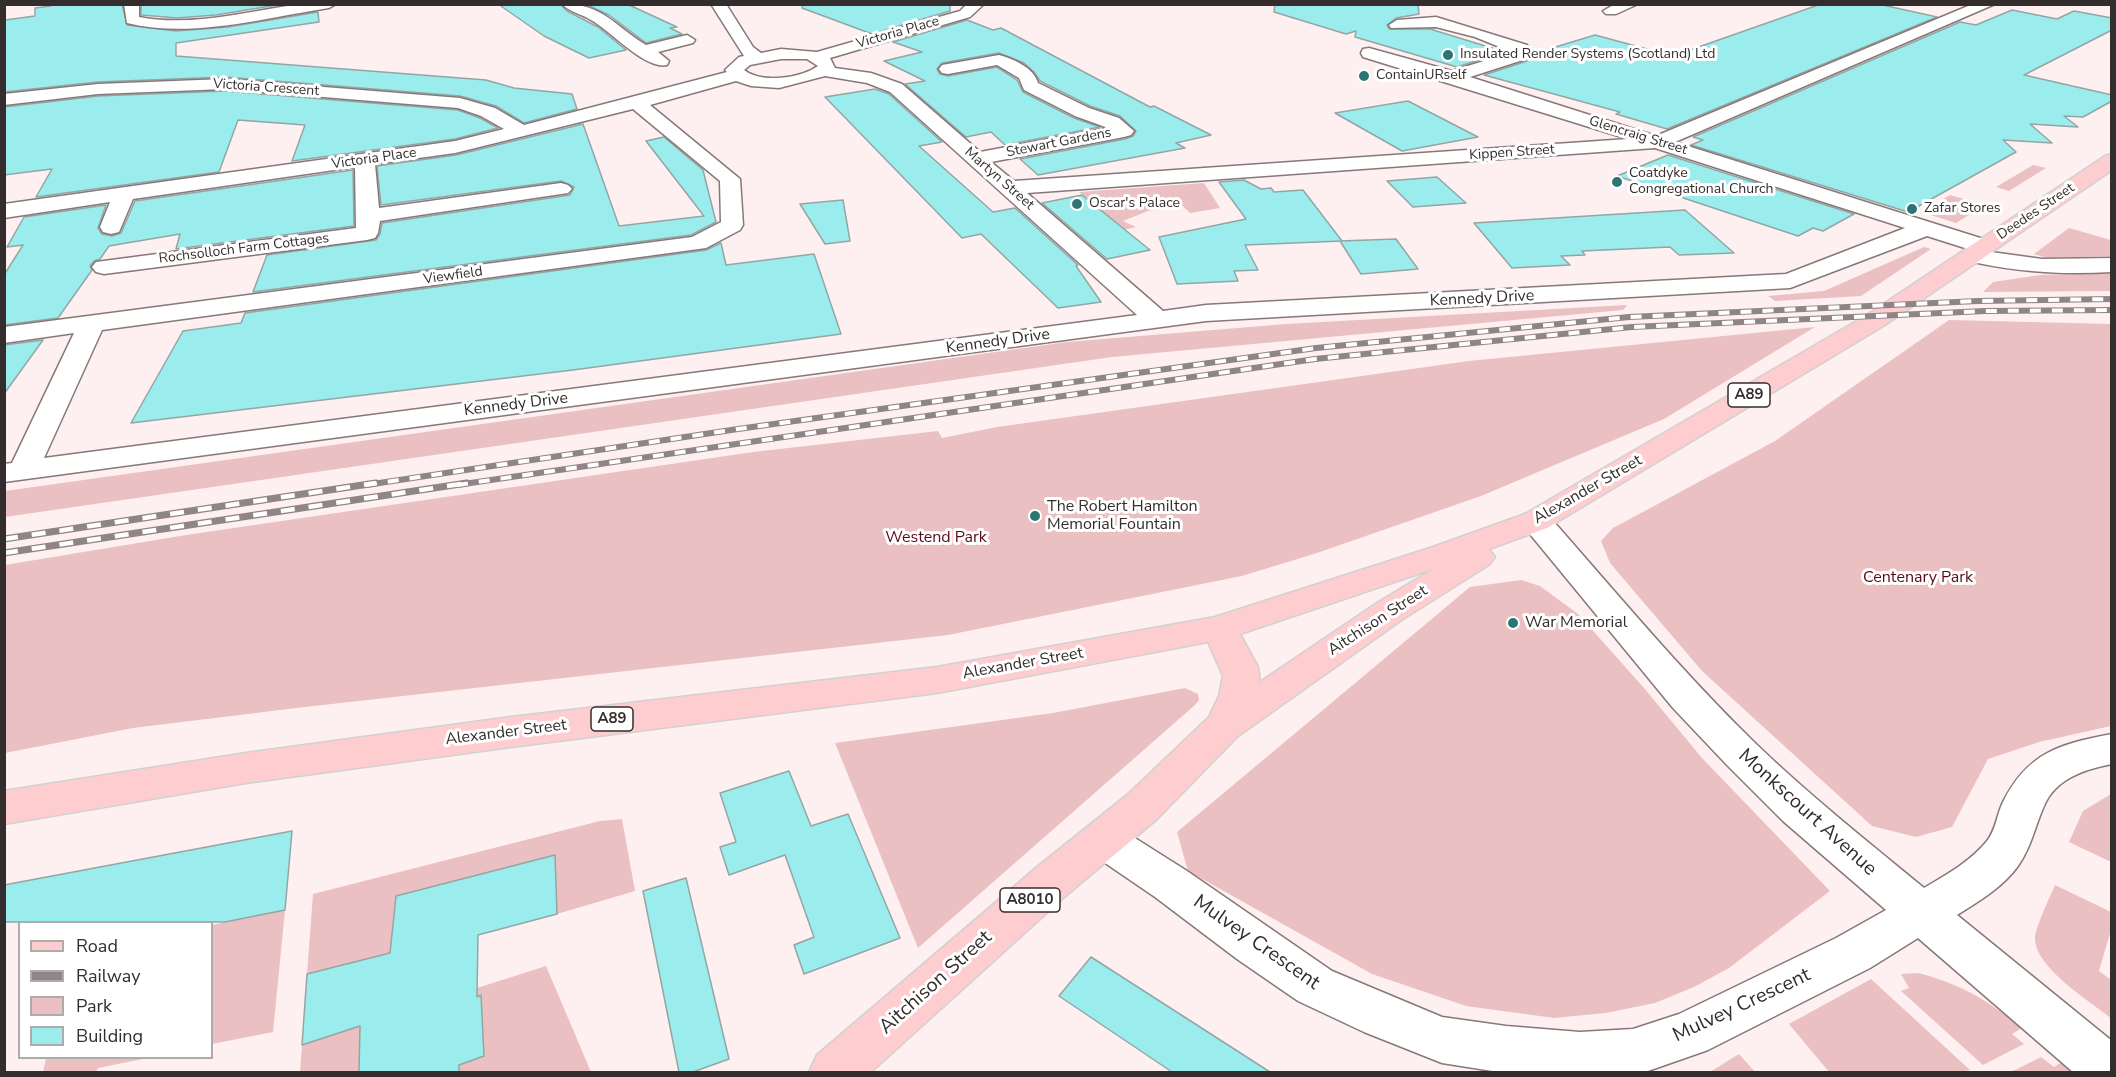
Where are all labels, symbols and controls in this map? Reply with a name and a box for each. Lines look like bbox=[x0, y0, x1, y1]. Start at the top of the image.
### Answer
street label: Victoria Place bbox=[855, 13, 941, 53]
place label: Insulated Render Systems (Scotland) Ltd bbox=[1460, 47, 1715, 63]
marker: Insulated Render Systems (Scotland) Ltd bbox=[1441, 48, 1455, 62]
place label: ContainURself bbox=[1376, 68, 1466, 84]
marker: ContainURself bbox=[1357, 69, 1371, 83]
street label: Victoria Crescent bbox=[212, 76, 320, 100]
street label: Glencraig Street bbox=[1587, 113, 1689, 159]
street label: Stewart Gardens bbox=[1005, 125, 1113, 161]
street label: Kippen Street bbox=[1469, 142, 1555, 164]
street label: Martyn Street bbox=[961, 144, 1037, 214]
street label: Victoria Place bbox=[331, 145, 417, 173]
place label: Coatdyke Congregational Church bbox=[1629, 166, 1773, 198]
marker: Coatdyke Congregational Church bbox=[1610, 175, 1624, 189]
street label: Deedes Street bbox=[1994, 180, 2078, 244]
place label: Oscar's Palace bbox=[1089, 196, 1180, 212]
marker: Oscar's Palace bbox=[1070, 197, 1084, 211]
place label: Zafar Stores bbox=[1924, 201, 2000, 217]
marker: Zafar Stores bbox=[1905, 202, 1919, 216]
street label: Rochsolloch Farm Cottages bbox=[158, 230, 330, 268]
street label: Viewfield bbox=[422, 264, 484, 288]
street label: Kennedy Drive bbox=[1429, 287, 1535, 311]
street label: Kennedy Drive bbox=[945, 325, 1051, 359]
road number: A89 bbox=[1728, 383, 1770, 407]
street label: Kennedy Drive bbox=[463, 389, 569, 421]
street label: Alexander Street bbox=[1530, 451, 1646, 529]
place label: The Robert Hamilton Memorial Fountain bbox=[1047, 497, 1198, 535]
marker: The Robert Hamilton Memorial Fountain bbox=[1028, 509, 1042, 523]
park label: Westend Park bbox=[885, 528, 987, 548]
park label: Centenary Park bbox=[1863, 568, 1973, 588]
street label: Aitchison Street bbox=[1325, 582, 1431, 660]
place label: War Memorial bbox=[1525, 613, 1627, 633]
marker: War Memorial bbox=[1506, 616, 1520, 630]
street label: Alexander Street bbox=[961, 644, 1085, 684]
road number: A89 bbox=[591, 707, 633, 731]
street label: Alexander Street bbox=[444, 716, 568, 750]
street label: Monkscourt Avenue bbox=[1733, 744, 1881, 882]
road number: A8010 bbox=[1000, 888, 1060, 912]
street label: Mulvey Crescent bbox=[1188, 890, 1324, 996]
legend bbox=[18, 921, 213, 1059]
street label: Aitchison Street bbox=[875, 926, 997, 1040]
text: Road bbox=[76, 934, 118, 958]
text: Railway bbox=[76, 964, 141, 988]
street label: Mulvey Crescent bbox=[1669, 964, 1815, 1048]
text: Park bbox=[76, 994, 112, 1018]
text: Building bbox=[76, 1024, 143, 1048]

